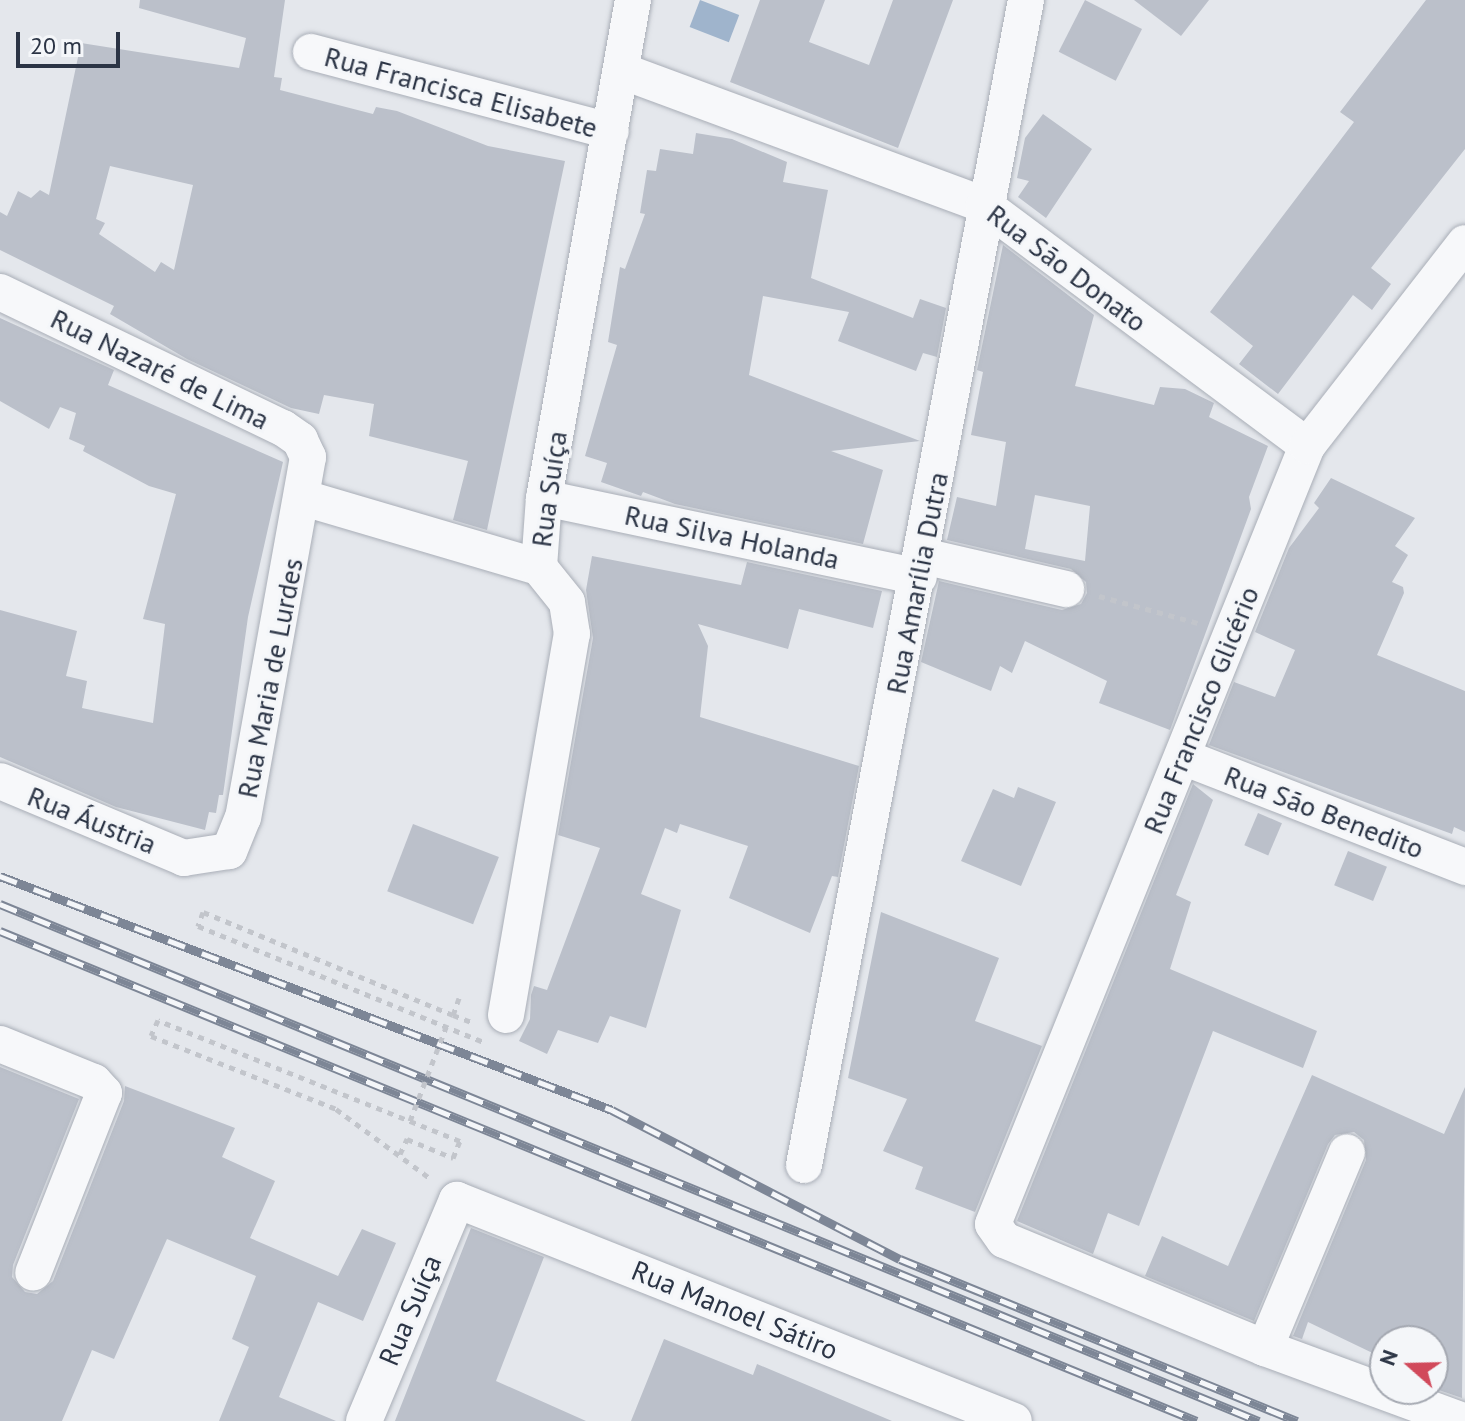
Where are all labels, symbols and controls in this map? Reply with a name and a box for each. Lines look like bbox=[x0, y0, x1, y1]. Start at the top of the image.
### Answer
scale bar bbox=[20, 16, 124, 66]
text: 20 m bbox=[30, 30, 82, 61]
street label: Rua Francisca Elisabete bbox=[321, 39, 601, 145]
street label: Rua São Donato bbox=[981, 197, 1153, 339]
street label: Rua Nazaré de Lima bbox=[45, 302, 275, 436]
street label: Rua Suíça bbox=[524, 429, 574, 549]
street label: Rua Amarília Dutra bbox=[879, 469, 955, 697]
street label: Rua Silva Holanda bbox=[622, 498, 842, 576]
street label: Rua Maria de Lurdes bbox=[230, 555, 310, 801]
street label: Rua Francisco Glicério bbox=[1136, 582, 1266, 838]
street label: Rua São Benedito bbox=[1220, 759, 1428, 865]
street label: Rua Áustria bbox=[22, 779, 162, 861]
street label: Rua Suíça bbox=[372, 1250, 448, 1370]
street label: Rua Manoel Sátiro bbox=[627, 1253, 843, 1367]
north arrow bbox=[1369, 1325, 1449, 1405]
text: N bbox=[1373, 1346, 1404, 1369]

